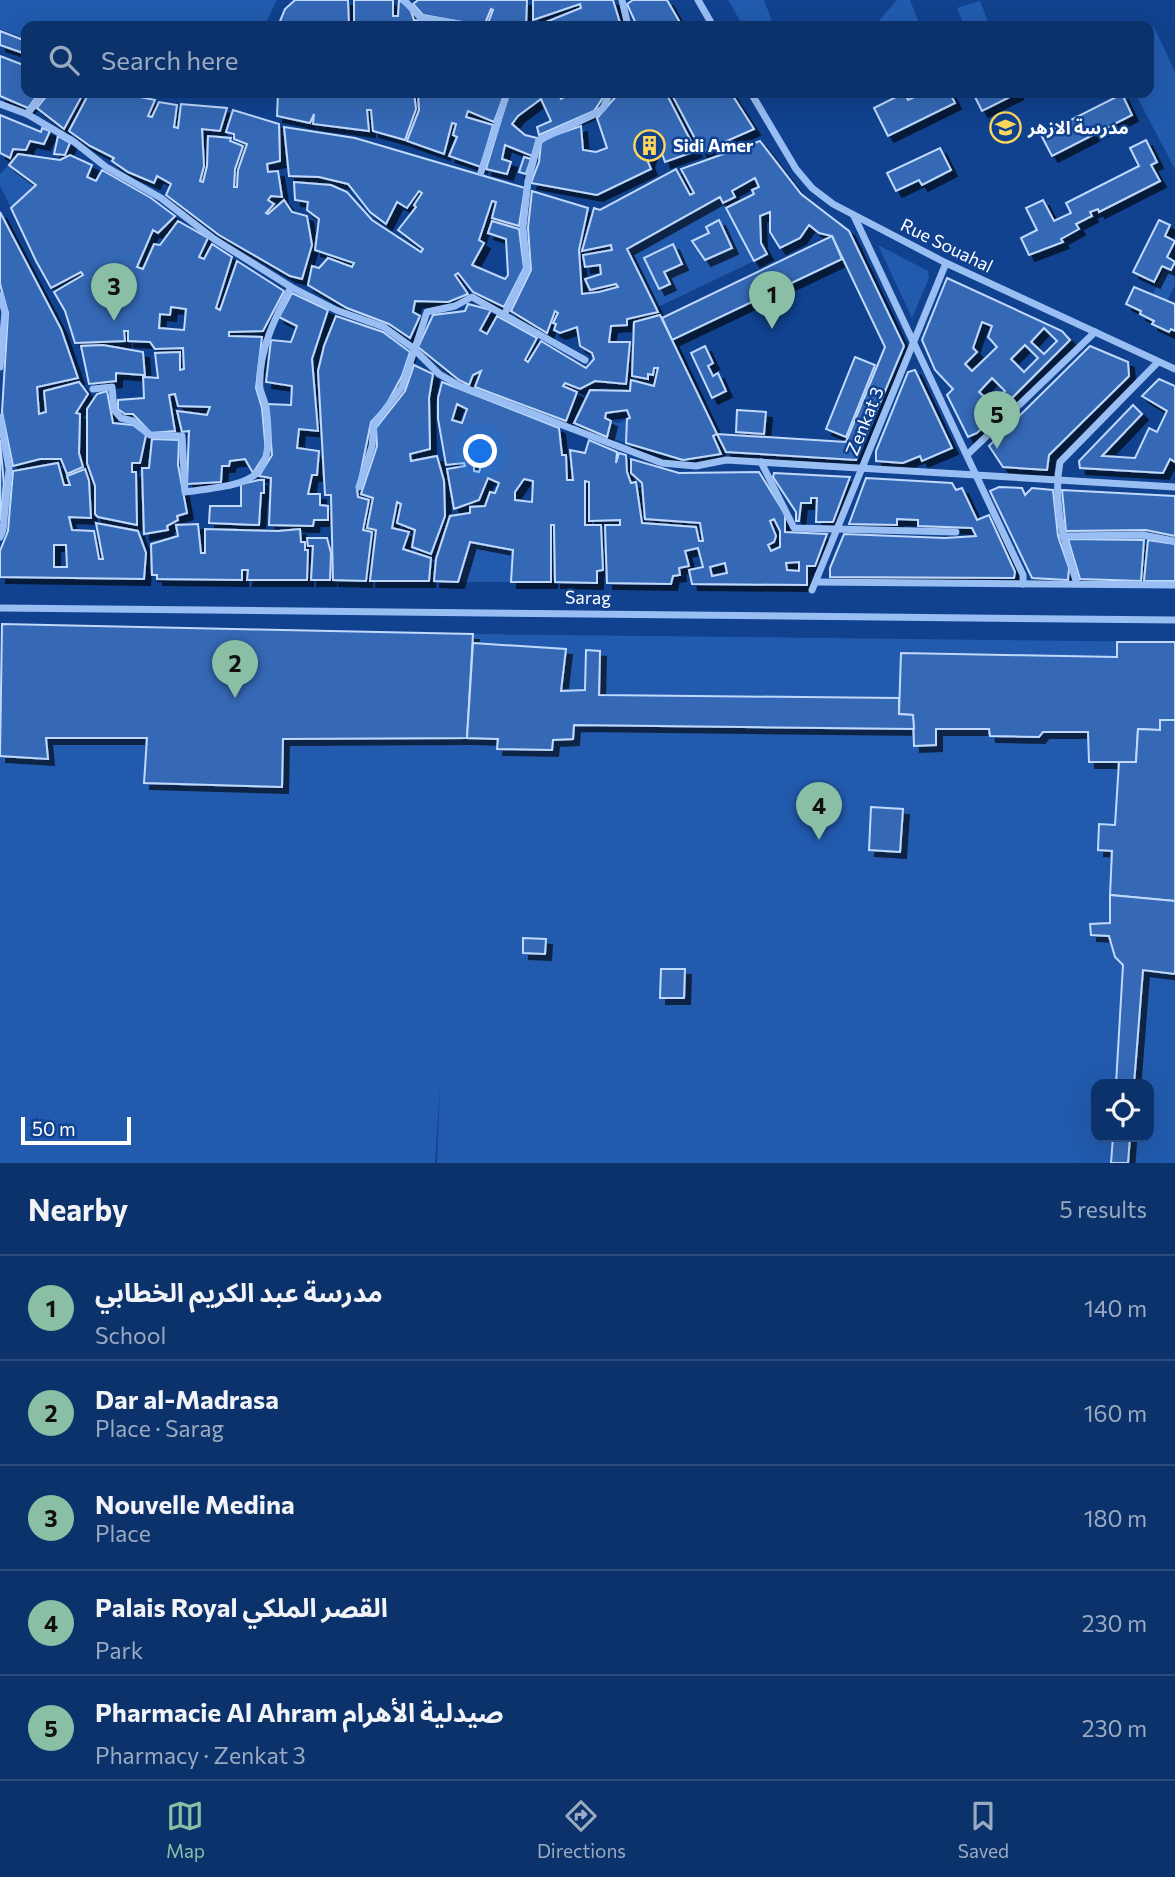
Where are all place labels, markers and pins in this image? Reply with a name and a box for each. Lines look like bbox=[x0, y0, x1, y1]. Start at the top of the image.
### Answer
school or university icon: مدرسة الازهر bbox=[988, 110, 1022, 144]
place label: مدرسة الازهر bbox=[1027, 116, 1129, 139]
building icon: Sidi Amer bbox=[633, 128, 667, 162]
place label: Sidi Amer bbox=[673, 134, 754, 156]
pin: 3 bbox=[91, 263, 137, 321]
pin: 1 bbox=[749, 271, 795, 329]
pin: 5 bbox=[974, 391, 1020, 449]
pin: 2 bbox=[212, 640, 258, 698]
pin: 4 bbox=[796, 782, 842, 840]

